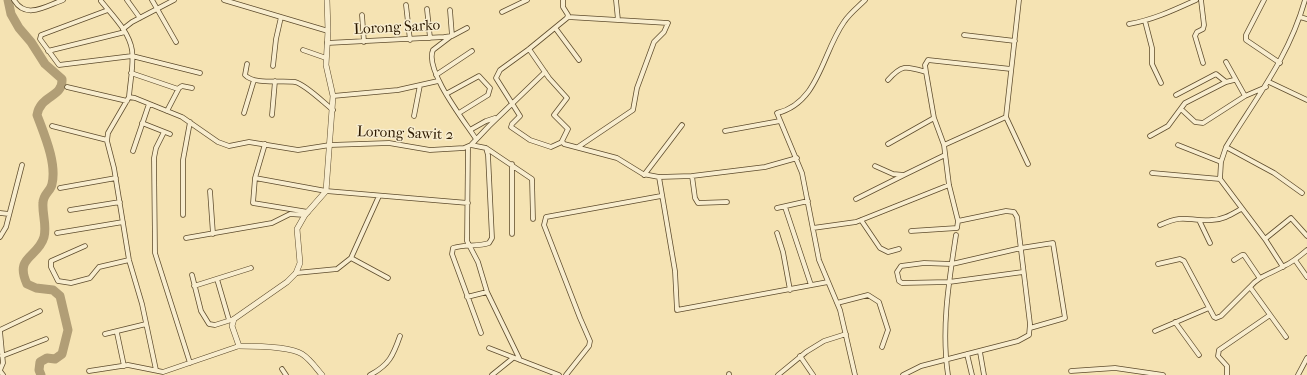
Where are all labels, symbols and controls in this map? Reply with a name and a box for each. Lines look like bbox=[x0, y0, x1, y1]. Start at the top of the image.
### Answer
street label: Lorong Sarko bbox=[353, 17, 441, 39]
street label: Lorong Sawit 2 bbox=[356, 123, 454, 145]

